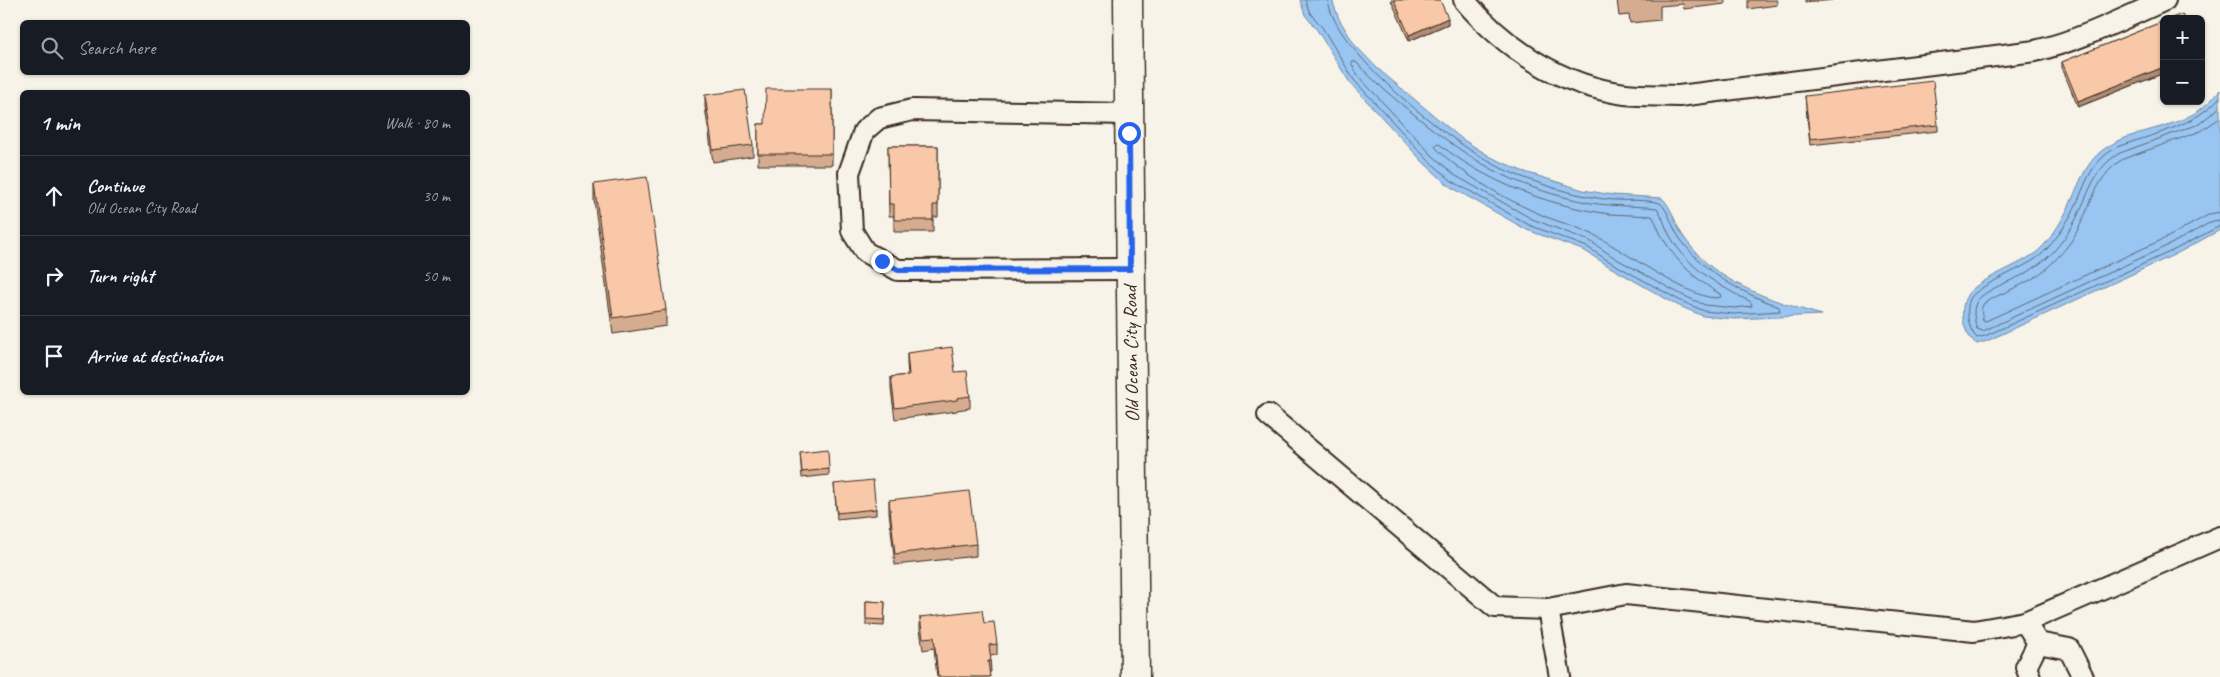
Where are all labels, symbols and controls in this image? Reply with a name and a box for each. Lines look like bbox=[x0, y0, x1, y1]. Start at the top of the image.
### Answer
map controls bbox=[2160, 15, 2205, 105]
button: + bbox=[2160, 15, 2205, 60]
search box bbox=[20, 20, 470, 75]
icon: search bbox=[38, 34, 66, 62]
text: Search here bbox=[78, 36, 155, 60]
button: − bbox=[2160, 60, 2205, 105]
text: 1 min bbox=[40, 110, 80, 136]
text: Walk · 80 m bbox=[385, 113, 450, 133]
route start bbox=[1118, 122, 1141, 145]
text: Continue bbox=[87, 174, 144, 198]
icon: ahead bbox=[40, 182, 68, 210]
text: 30 m bbox=[423, 186, 450, 206]
text: Old Ocean City Road bbox=[87, 198, 196, 218]
route end bbox=[871, 250, 894, 273]
icon: right bbox=[40, 262, 68, 290]
text: Turn right bbox=[87, 264, 154, 288]
text: 50 m bbox=[423, 266, 450, 286]
street label: Old Ocean City Road bbox=[1117, 282, 1145, 422]
icon: arrive bbox=[40, 342, 68, 370]
text: Arrive at destination bbox=[87, 344, 223, 368]

